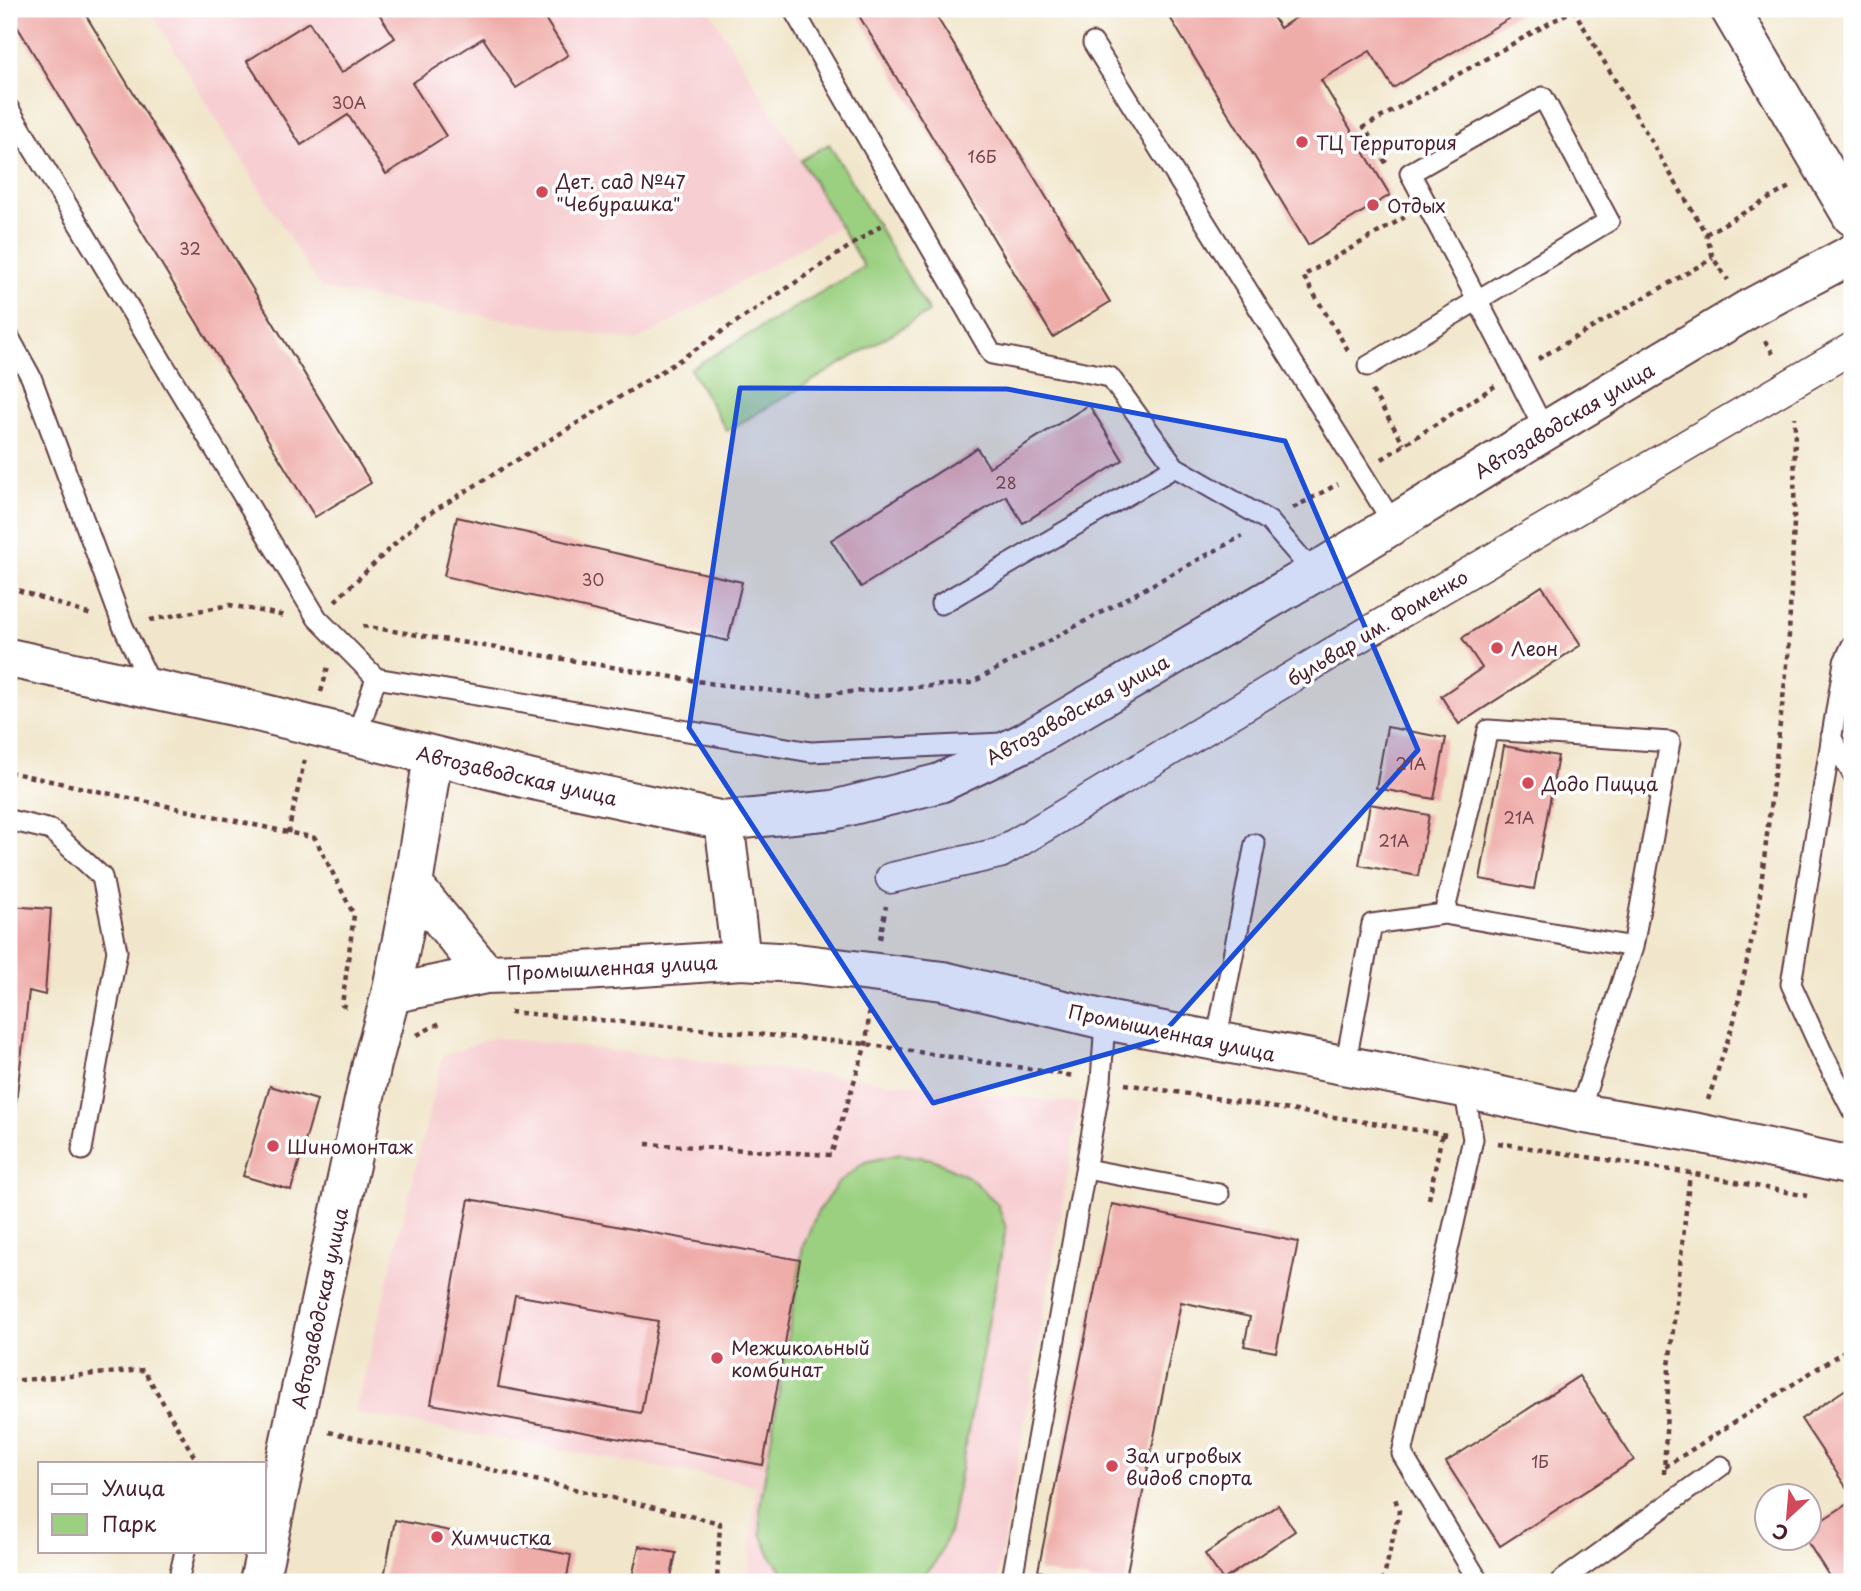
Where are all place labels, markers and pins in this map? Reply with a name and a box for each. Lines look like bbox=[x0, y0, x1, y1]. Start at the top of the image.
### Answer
place label: ТЦ Территория bbox=[1316, 128, 1457, 156]
marker: ТЦ Территория bbox=[1294, 134, 1310, 150]
place label: Дет. сад №47 "Чебурашка" bbox=[555, 167, 686, 217]
marker: Дет. сад №47 "Чебурашка" bbox=[534, 184, 550, 200]
place label: Отдых bbox=[1387, 191, 1446, 219]
marker: Отдых bbox=[1365, 197, 1381, 213]
place label: Леон bbox=[1511, 634, 1558, 662]
marker: Леон bbox=[1489, 640, 1505, 656]
place label: Додо Пицца bbox=[1541, 769, 1658, 797]
marker: Додо Пицца bbox=[1520, 775, 1536, 791]
place label: Шиномонтаж bbox=[287, 1132, 413, 1160]
marker: Шиномонтаж bbox=[265, 1138, 281, 1154]
place label: Межшкольный комбинат bbox=[731, 1333, 870, 1383]
marker: Межшкольный комбинат bbox=[709, 1350, 725, 1366]
place label: Зал игровых видов спорта bbox=[1126, 1441, 1253, 1491]
marker: Зал игровых видов спорта bbox=[1104, 1458, 1120, 1474]
place label: Химчистка bbox=[451, 1523, 551, 1551]
marker: Химчистка bbox=[429, 1529, 445, 1545]

